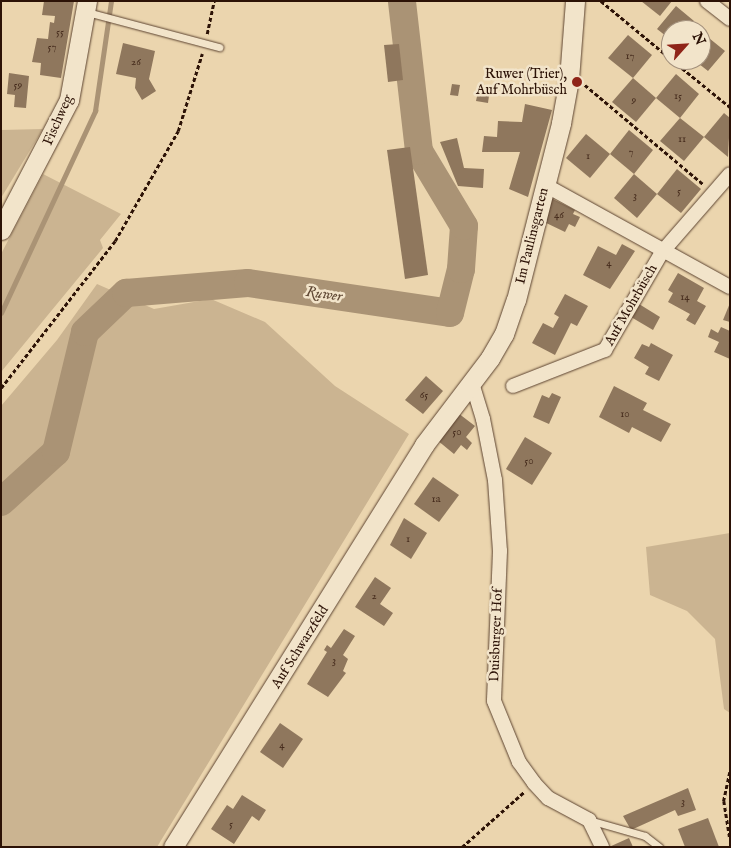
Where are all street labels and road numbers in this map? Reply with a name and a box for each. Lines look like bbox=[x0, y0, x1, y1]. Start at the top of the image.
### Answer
street label: Fischweg bbox=[39, 92, 77, 148]
street label: Im Paulinsgarten bbox=[512, 186, 552, 286]
street label: Auf Mohrbüsch bbox=[601, 261, 661, 349]
street label: Duisburger Hof bbox=[486, 588, 506, 682]
street label: Auf Schwarzfeld bbox=[268, 602, 332, 692]

